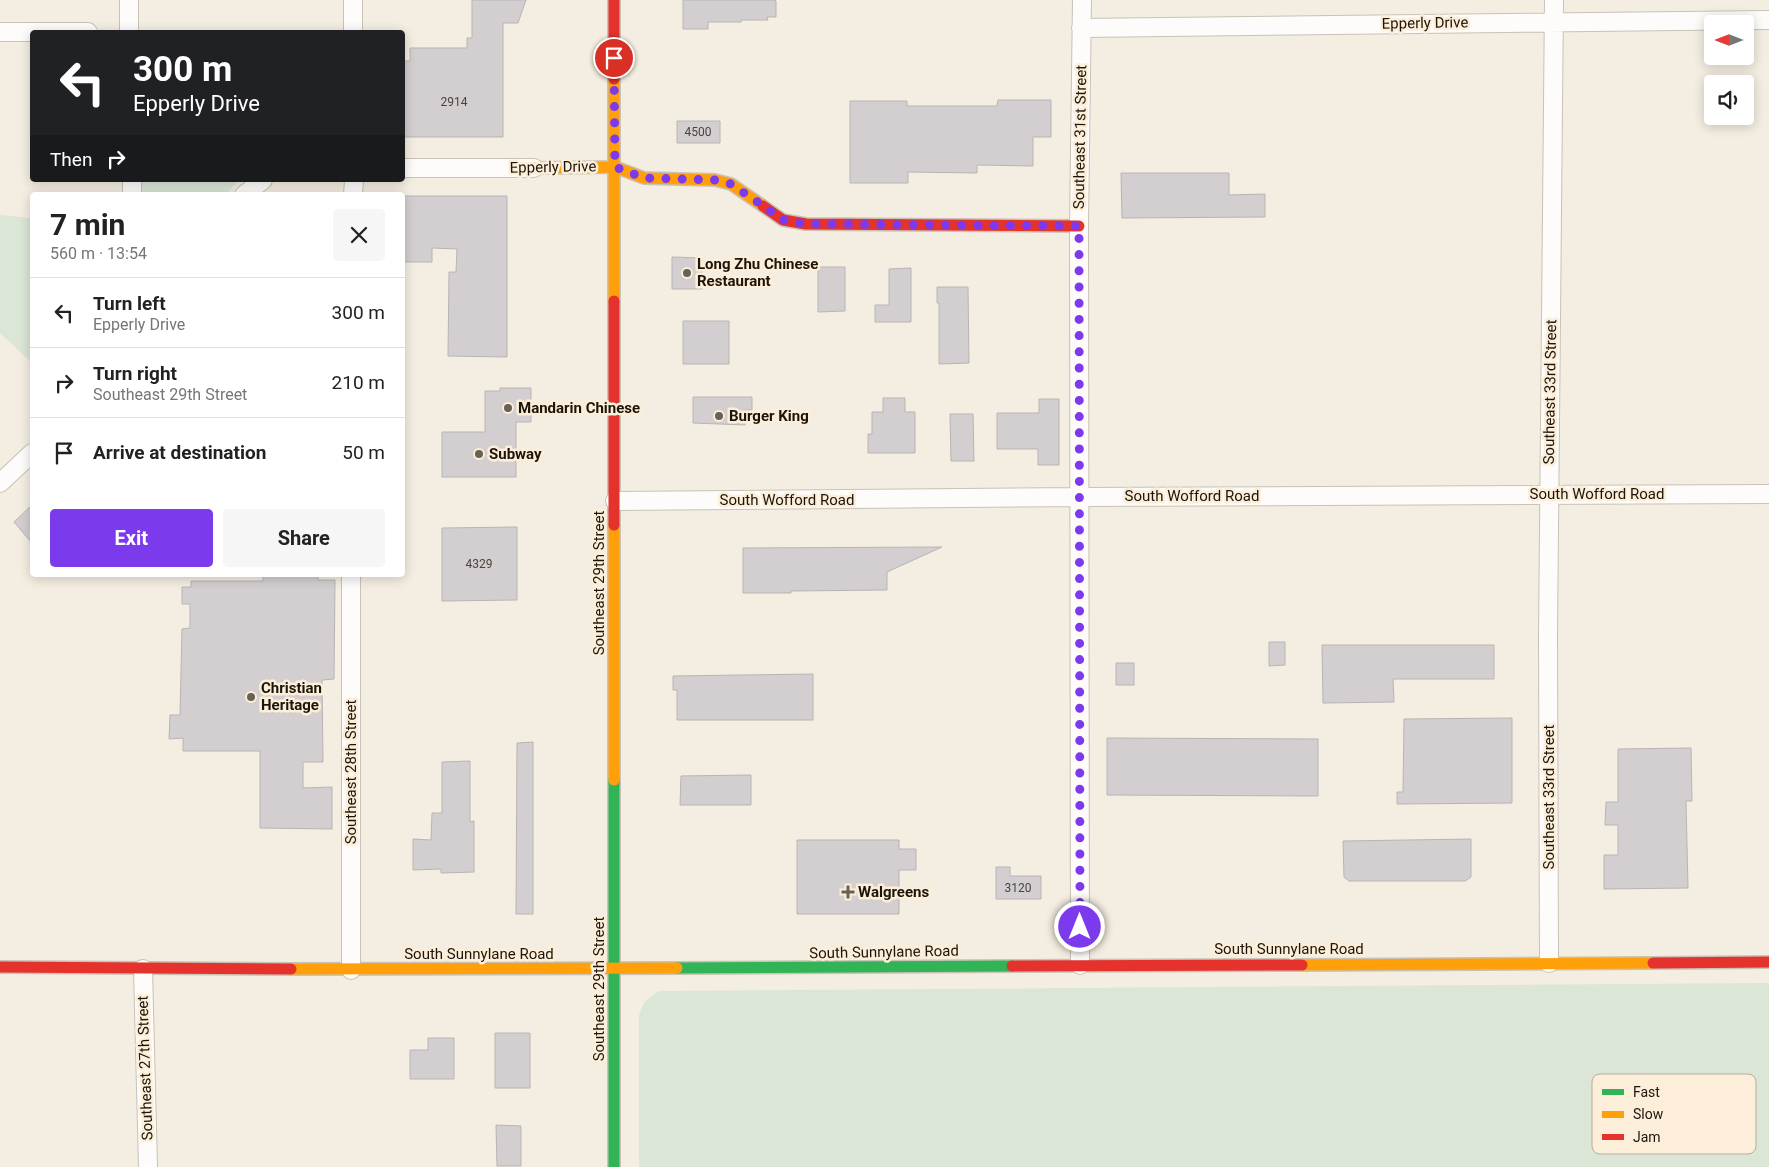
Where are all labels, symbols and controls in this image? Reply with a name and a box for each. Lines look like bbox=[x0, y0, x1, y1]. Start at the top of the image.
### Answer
street label: Epperly Drive bbox=[1382, 13, 1468, 33]
north arrow bbox=[1704, 15, 1754, 65]
map controls bbox=[1704, 15, 1754, 125]
pin bbox=[593, 37, 635, 79]
icon: arrive bbox=[600, 44, 628, 72]
text: 300 m bbox=[133, 49, 232, 90]
icon: left bbox=[50, 50, 115, 115]
street label: Southeast 31st Street bbox=[1070, 65, 1090, 209]
button: sound bbox=[1704, 75, 1754, 125]
text: Epperly Drive bbox=[133, 91, 260, 116]
house number: 2914 bbox=[441, 95, 468, 109]
house number: 4500 bbox=[685, 125, 712, 139]
icon: right bbox=[102, 145, 130, 173]
text: Then bbox=[50, 148, 92, 171]
street label: Epperly Drive bbox=[510, 157, 596, 177]
text: 7 min bbox=[50, 207, 125, 242]
button: close bbox=[333, 209, 385, 261]
text: 560 m · 13:54 bbox=[50, 244, 147, 263]
place label: Long Zhu Chinese Restaurant bbox=[697, 255, 818, 290]
marker: Long Zhu Chinese Restaurant bbox=[681, 267, 693, 279]
text: Turn left bbox=[93, 292, 166, 315]
icon: left bbox=[50, 299, 78, 327]
text: 300 m bbox=[332, 301, 385, 324]
text: Epperly Drive bbox=[93, 315, 185, 334]
street label: Southeast 33rd Street bbox=[1540, 319, 1560, 465]
text: Turn right bbox=[93, 362, 177, 385]
icon: right bbox=[50, 369, 78, 397]
text: 210 m bbox=[332, 371, 385, 394]
text: Southeast 29th Street bbox=[93, 385, 247, 404]
place label: Mandarin Chinese bbox=[518, 399, 640, 417]
marker: Mandarin Chinese bbox=[502, 402, 514, 414]
place label: Burger King bbox=[729, 407, 809, 425]
marker: Burger King bbox=[713, 410, 725, 422]
icon: arrive bbox=[50, 439, 78, 467]
text: Arrive at destination bbox=[93, 441, 266, 464]
text: 50 m bbox=[342, 441, 385, 464]
place label: Subway bbox=[489, 445, 542, 463]
marker: Subway bbox=[473, 448, 485, 460]
street label: South Wofford Road bbox=[1530, 485, 1664, 503]
street label: South Wofford Road bbox=[1125, 487, 1259, 505]
street label: South Wofford Road bbox=[720, 491, 854, 509]
button: Exit bbox=[50, 509, 213, 567]
button: Share bbox=[223, 509, 385, 567]
street label: Southeast 29th Street bbox=[590, 511, 608, 655]
house number: 4329 bbox=[466, 557, 492, 571]
place label: Christian Heritage bbox=[261, 679, 322, 714]
marker: Christian Heritage bbox=[245, 691, 257, 703]
street label: Southeast 28th Street bbox=[342, 700, 360, 844]
street label: Southeast 33rd Street bbox=[1540, 724, 1558, 869]
house number: 3120 bbox=[1005, 881, 1032, 895]
place label: Walgreens bbox=[858, 883, 929, 901]
marker: Walgreens bbox=[842, 886, 854, 898]
position arrow bbox=[1053, 900, 1105, 952]
street label: Southeast 29th Street bbox=[590, 917, 608, 1061]
street label: South Sunnylane Road bbox=[1214, 940, 1364, 958]
street label: South Sunnylane Road bbox=[809, 942, 959, 962]
street label: South Sunnylane Road bbox=[404, 945, 554, 963]
street label: Southeast 27th Street bbox=[133, 995, 157, 1141]
legend bbox=[1592, 1074, 1756, 1154]
text: Fast bbox=[1633, 1084, 1660, 1100]
text: Slow bbox=[1633, 1106, 1664, 1122]
text: Jam bbox=[1633, 1129, 1661, 1145]

